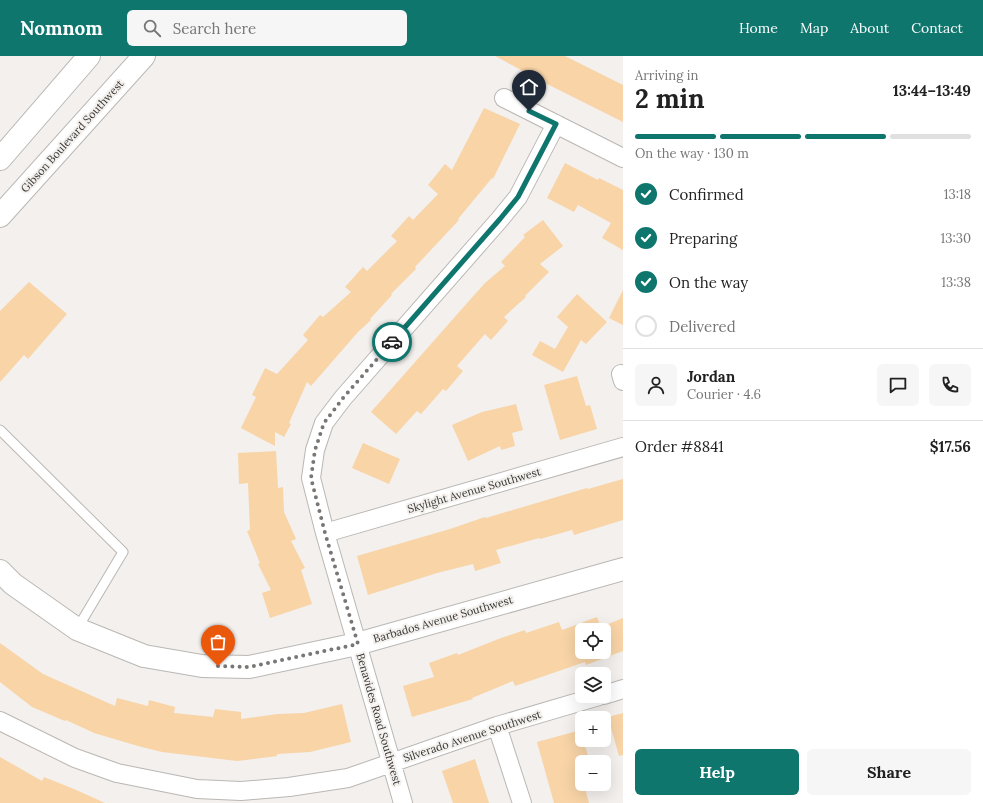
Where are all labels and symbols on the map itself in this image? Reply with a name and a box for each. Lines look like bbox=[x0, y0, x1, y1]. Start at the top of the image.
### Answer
pin bbox=[512, 70, 546, 111]
street label: Gibson Boulevard Southwest bbox=[18, 76, 127, 195]
courier bbox=[372, 322, 412, 362]
street label: Skylight Avenue Southwest bbox=[406, 464, 543, 516]
street label: Barbados Avenue Southwest bbox=[372, 592, 515, 646]
pin bbox=[201, 625, 235, 666]
street label: Benavides Road Southwest bbox=[353, 651, 405, 787]
street label: Silverado Avenue Southwest bbox=[401, 707, 543, 765]

